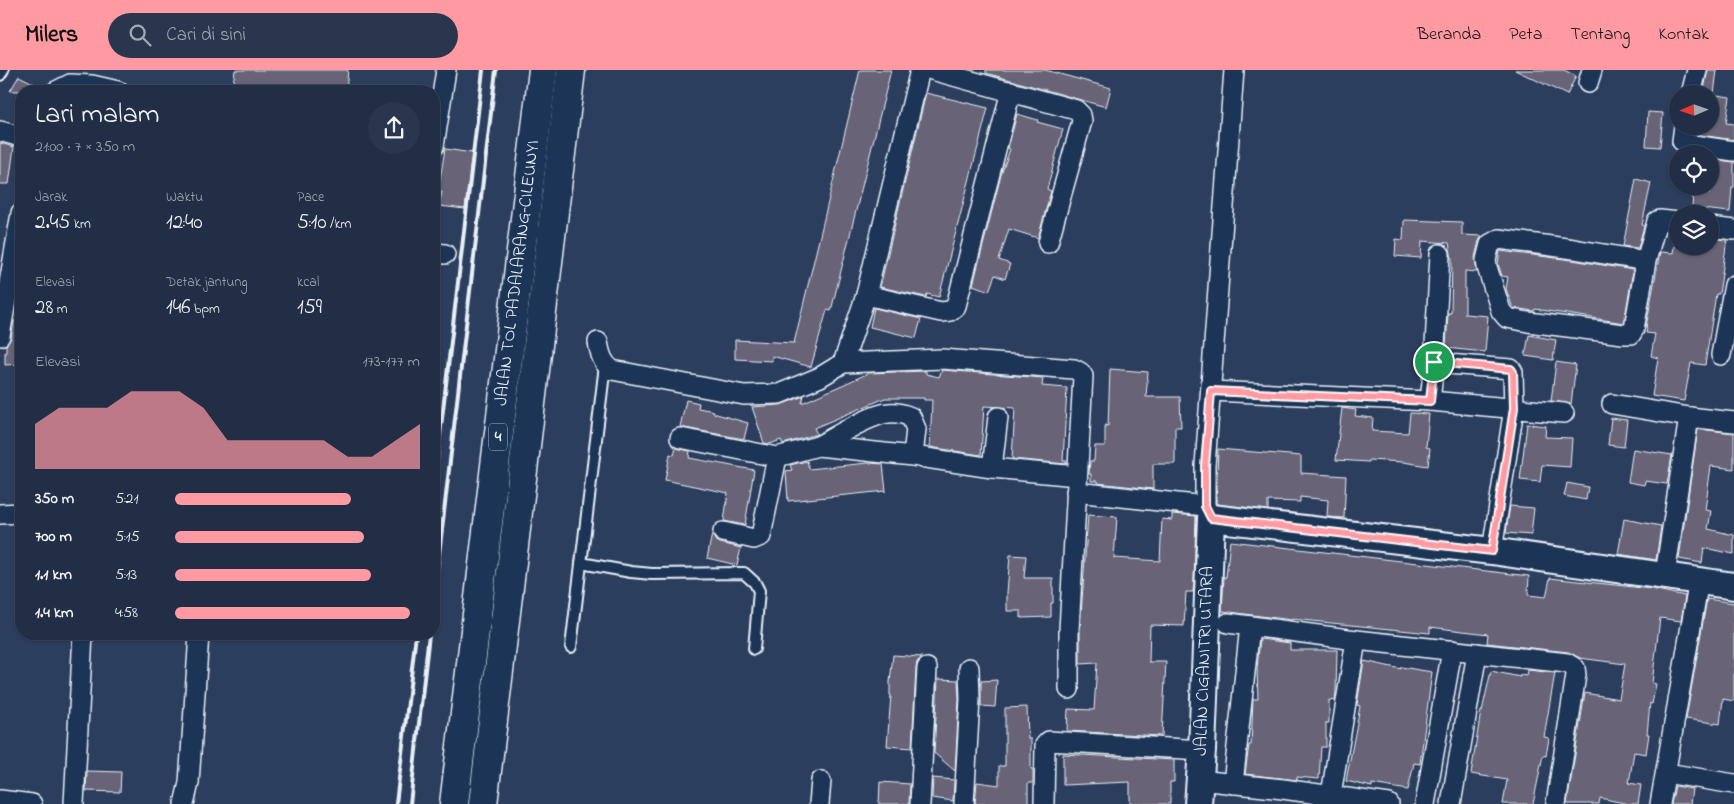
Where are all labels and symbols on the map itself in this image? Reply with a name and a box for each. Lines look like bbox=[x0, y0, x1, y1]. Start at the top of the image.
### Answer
north arrow bbox=[1669, 85, 1719, 135]
street label: JALAN TOL PADALARANG–CILEUNYI bbox=[489, 139, 547, 407]
pin bbox=[1413, 341, 1455, 383]
road number: 4 bbox=[489, 424, 507, 451]
street label: JALAN CIGANITRI UTARA bbox=[1189, 566, 1221, 756]

